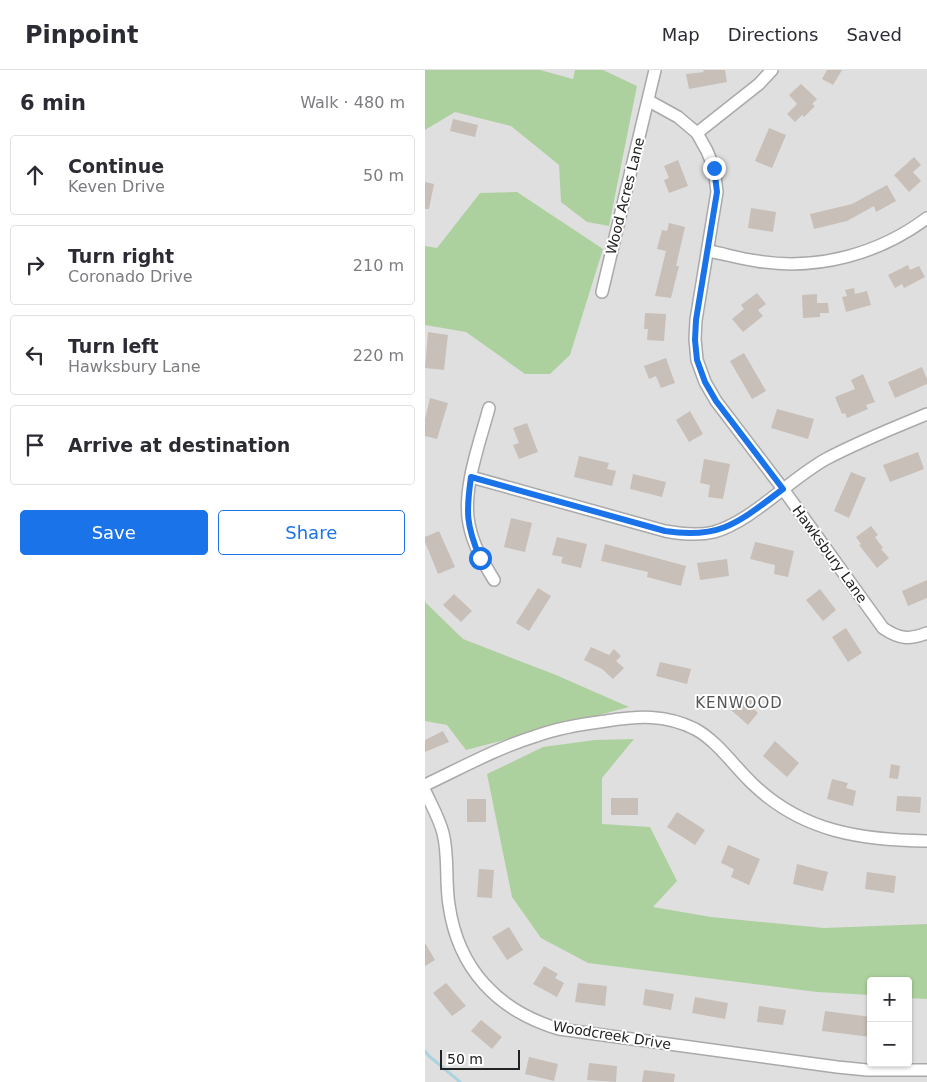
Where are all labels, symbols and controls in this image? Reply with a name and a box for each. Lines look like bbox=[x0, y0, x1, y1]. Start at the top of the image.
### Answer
text: Pinpoint bbox=[25, 21, 138, 49]
text: Map bbox=[662, 24, 700, 45]
text: Directions bbox=[728, 24, 818, 45]
text: Saved bbox=[846, 24, 902, 45]
text: 6 min bbox=[20, 91, 86, 115]
text: Walk · 480 m bbox=[300, 93, 405, 112]
street label: Wood Acres Lane bbox=[603, 136, 647, 256]
text: Continue bbox=[68, 155, 164, 177]
route end bbox=[703, 157, 726, 180]
icon: ahead bbox=[21, 161, 49, 189]
text: 50 m bbox=[363, 166, 404, 185]
text: Keven Drive bbox=[68, 177, 165, 196]
text: Turn right bbox=[68, 245, 174, 267]
icon: right bbox=[21, 251, 49, 279]
text: 210 m bbox=[353, 256, 404, 275]
text: Coronado Drive bbox=[68, 267, 193, 286]
text: Turn left bbox=[68, 335, 159, 357]
icon: left bbox=[21, 341, 49, 369]
text: 220 m bbox=[353, 346, 404, 365]
text: Hawksbury Lane bbox=[68, 357, 201, 376]
icon: arrive bbox=[21, 431, 49, 459]
text: Arrive at destination bbox=[68, 434, 290, 456]
street label: Hawksbury Lane bbox=[789, 502, 871, 606]
button: Save bbox=[20, 510, 208, 555]
button: Share bbox=[218, 510, 405, 555]
route start bbox=[469, 547, 492, 570]
district label: KENWOOD bbox=[695, 694, 783, 712]
map controls bbox=[867, 977, 912, 1067]
button: + bbox=[867, 977, 912, 1022]
street label: Woodcreek Drive bbox=[552, 1018, 672, 1052]
button: − bbox=[867, 1022, 912, 1067]
scale bar bbox=[440, 1047, 520, 1070]
text: 50 m bbox=[447, 1051, 483, 1067]

